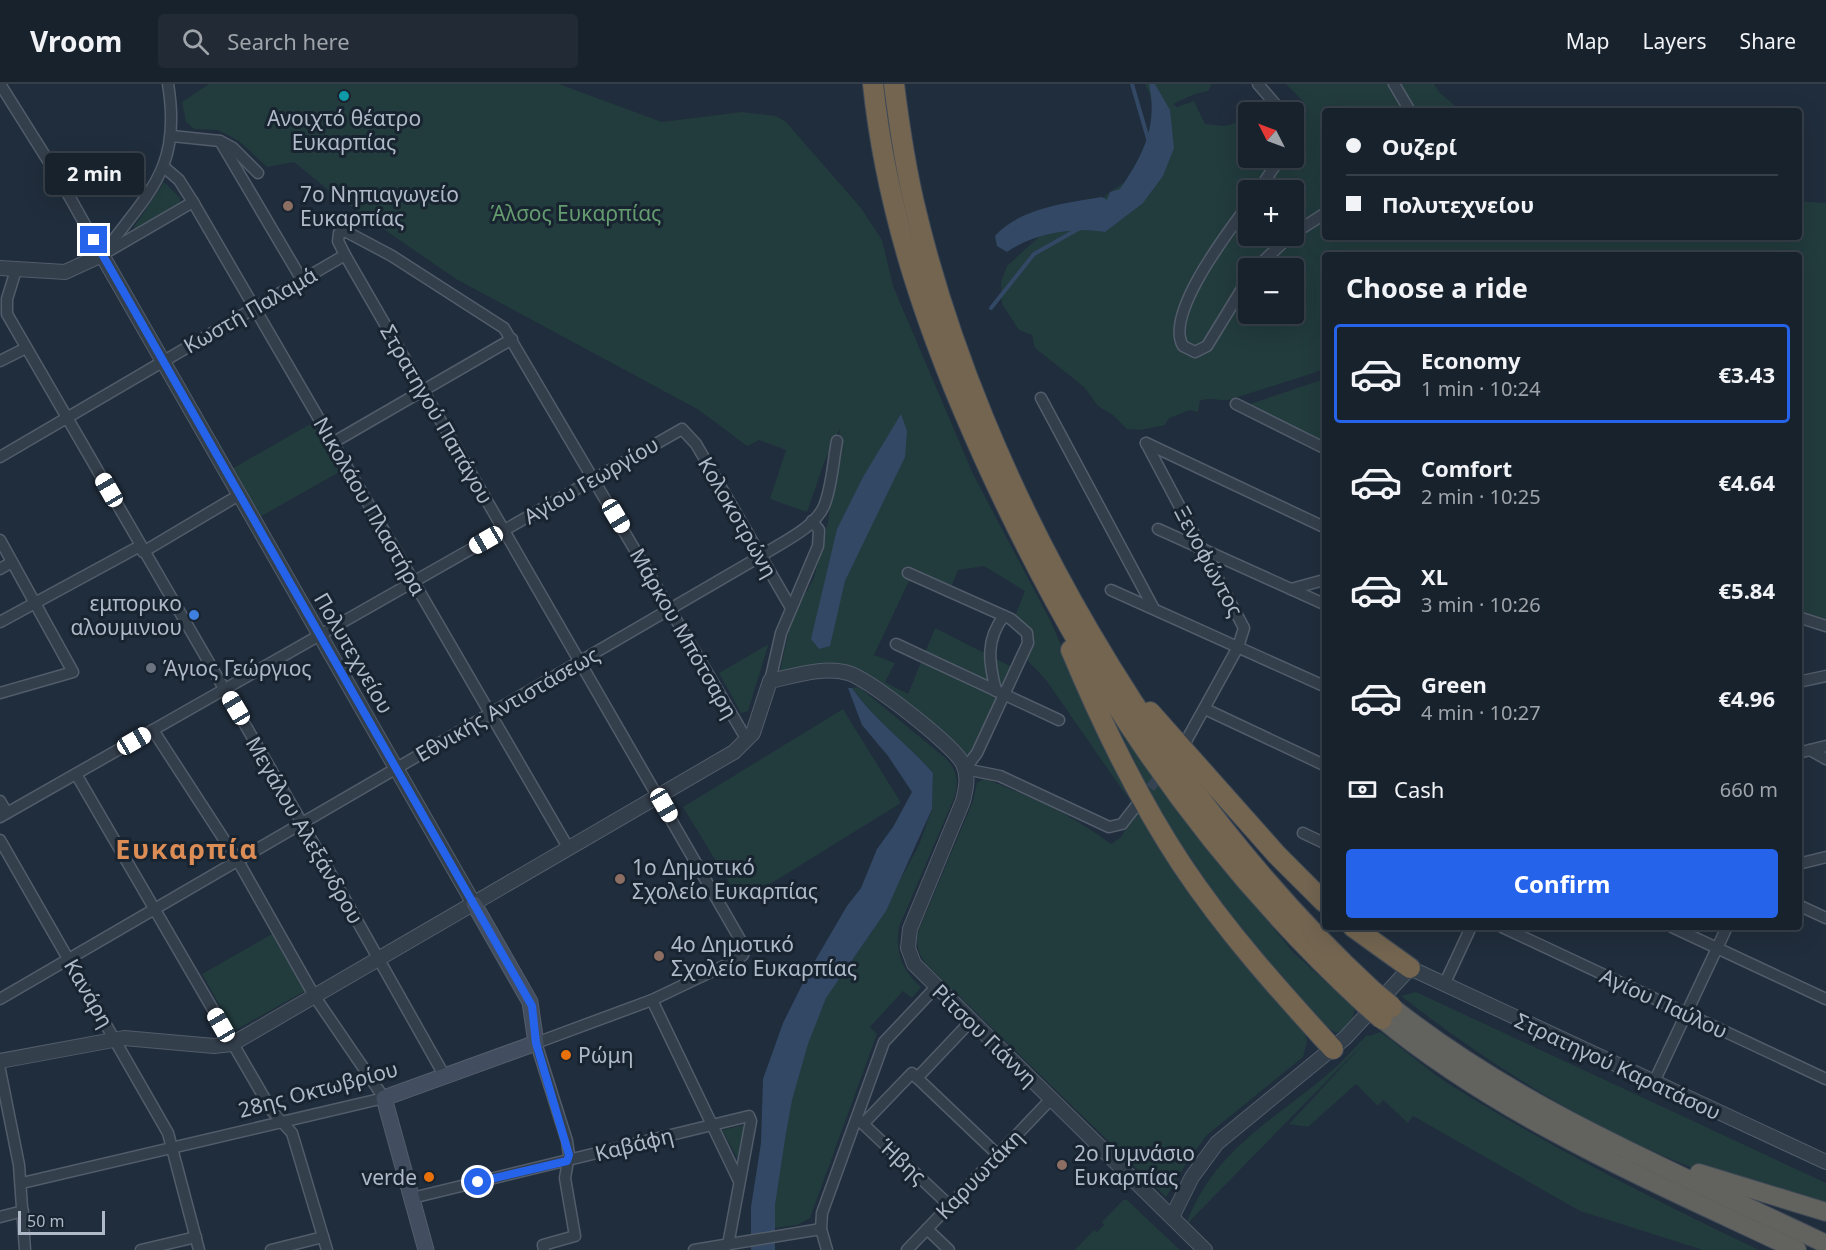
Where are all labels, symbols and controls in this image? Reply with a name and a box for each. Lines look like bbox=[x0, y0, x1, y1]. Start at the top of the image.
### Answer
search box bbox=[158, 14, 578, 68]
text: Vroom bbox=[30, 22, 122, 60]
icon: search bbox=[179, 25, 212, 58]
text: Search here bbox=[227, 26, 350, 56]
text: Map bbox=[1566, 27, 1610, 55]
text: Layers bbox=[1643, 27, 1707, 55]
text: Share bbox=[1740, 27, 1796, 55]
marker: Ανοιχτό θέατρο Ευκαρπίας bbox=[337, 89, 351, 103]
north arrow bbox=[1238, 102, 1304, 168]
map controls bbox=[1238, 102, 1304, 324]
place label: Ανοιχτό θέατρο Ευκαρπίας bbox=[267, 104, 421, 156]
text: Ουζερί bbox=[1382, 131, 1457, 161]
callout: 2 min bbox=[44, 153, 144, 195]
text: 2 min bbox=[67, 160, 122, 187]
place label: 7ο Νηπιαγωγείο Ευκαρπίας bbox=[300, 180, 459, 232]
button: + bbox=[1238, 180, 1304, 246]
text: Πολυτεχνείου bbox=[1382, 189, 1534, 219]
marker: 7ο Νηπιαγωγείο Ευκαρπίας bbox=[281, 199, 295, 213]
park label: Άλσος Ευκαρπίας bbox=[491, 199, 661, 227]
route end bbox=[80, 226, 107, 253]
button: − bbox=[1238, 258, 1304, 324]
street label: Κωστή Παλαμά bbox=[178, 261, 322, 359]
text: Choose a ride bbox=[1346, 269, 1528, 306]
street label: Στρατηγού Παπάγου bbox=[374, 319, 500, 509]
text: Economy bbox=[1421, 345, 1520, 375]
icon: car bbox=[1349, 347, 1403, 401]
text: €3.43 bbox=[1718, 359, 1775, 389]
text: 1 min · 10:24 bbox=[1421, 375, 1541, 402]
street label: Νικολάου Πλαστήρα bbox=[308, 412, 432, 600]
street label: Αγίου Γεωργίου bbox=[518, 430, 664, 530]
street label: Κολοκοτρώνη bbox=[692, 451, 784, 583]
text: Comfort bbox=[1421, 453, 1512, 483]
icon: car bbox=[1349, 455, 1403, 509]
text: €4.64 bbox=[1718, 467, 1775, 497]
car bbox=[92, 470, 126, 510]
text: 2 min · 10:25 bbox=[1421, 483, 1541, 510]
car bbox=[599, 496, 633, 536]
street label: Ξενοφώντος bbox=[1168, 501, 1250, 621]
car bbox=[466, 523, 506, 557]
street label: Μάρκου Μπότσαρη bbox=[624, 543, 744, 723]
text: XL bbox=[1421, 561, 1448, 591]
icon: car bbox=[1349, 563, 1403, 617]
text: €5.84 bbox=[1718, 575, 1775, 605]
street label: Πολυτεχνείου bbox=[308, 587, 400, 719]
place label: εμπορικο αλουμινιου bbox=[71, 589, 182, 641]
text: 3 min · 10:26 bbox=[1421, 591, 1541, 618]
marker: εμπορικο αλουμινιου bbox=[187, 608, 201, 622]
street label: Εθνικής Αντιστάσεως bbox=[410, 640, 604, 768]
place label: Άγιος Γεώργιος bbox=[163, 654, 312, 682]
marker: Άγιος Γεώργιος bbox=[144, 661, 158, 675]
text: Green bbox=[1421, 669, 1487, 699]
icon: car bbox=[1349, 671, 1403, 725]
text: €4.96 bbox=[1718, 683, 1775, 713]
car bbox=[219, 688, 253, 728]
text: 4 min · 10:27 bbox=[1421, 699, 1541, 726]
car bbox=[114, 724, 154, 758]
street label: Μεγάλου Αλεξάνδρου bbox=[240, 731, 370, 929]
icon: cash bbox=[1346, 773, 1379, 806]
text: Cash bbox=[1394, 774, 1444, 804]
text: 660 m bbox=[1720, 776, 1778, 803]
car bbox=[647, 785, 681, 825]
district label: Ευκαρπία bbox=[115, 830, 259, 867]
button: Confirm bbox=[1346, 849, 1778, 918]
place label: 1ο Δημοτικό Σχολείο Ευκαρπίας bbox=[632, 853, 818, 905]
marker: 1ο Δημοτικό Σχολείο Ευκαρπίας bbox=[613, 872, 627, 886]
place label: 4ο Δημοτικό Σχολείο Ευκαρπίας bbox=[671, 930, 857, 982]
marker: 4ο Δημοτικό Σχολείο Ευκαρπίας bbox=[652, 949, 666, 963]
street label: Κανάρη bbox=[58, 953, 120, 1033]
street label: Αγίου Παύλου bbox=[1596, 961, 1732, 1045]
street label: Ρίτσου Γιάννη bbox=[926, 978, 1044, 1092]
car bbox=[204, 1005, 238, 1045]
street label: Στρατηγού Καρατάσου bbox=[1511, 1006, 1725, 1126]
place label: Ρώμη bbox=[578, 1041, 633, 1069]
marker: Ρώμη bbox=[559, 1048, 573, 1062]
street label: 28ης Οκτωβρίου bbox=[235, 1054, 401, 1124]
street label: Καβάφη bbox=[592, 1121, 676, 1167]
street label: Καρυωτάκη bbox=[929, 1123, 1029, 1225]
street label: Ήβης bbox=[873, 1132, 933, 1190]
place label: 2ο Γυμνάσιο Ευκαρπίας bbox=[1074, 1139, 1195, 1191]
marker: 2ο Γυμνάσιο Ευκαρπίας bbox=[1055, 1158, 1069, 1172]
place label: verde bbox=[361, 1163, 417, 1191]
route start bbox=[464, 1168, 491, 1195]
marker: verde bbox=[422, 1170, 436, 1184]
scale bar bbox=[18, 1208, 105, 1236]
text: 50 m bbox=[27, 1210, 64, 1232]

